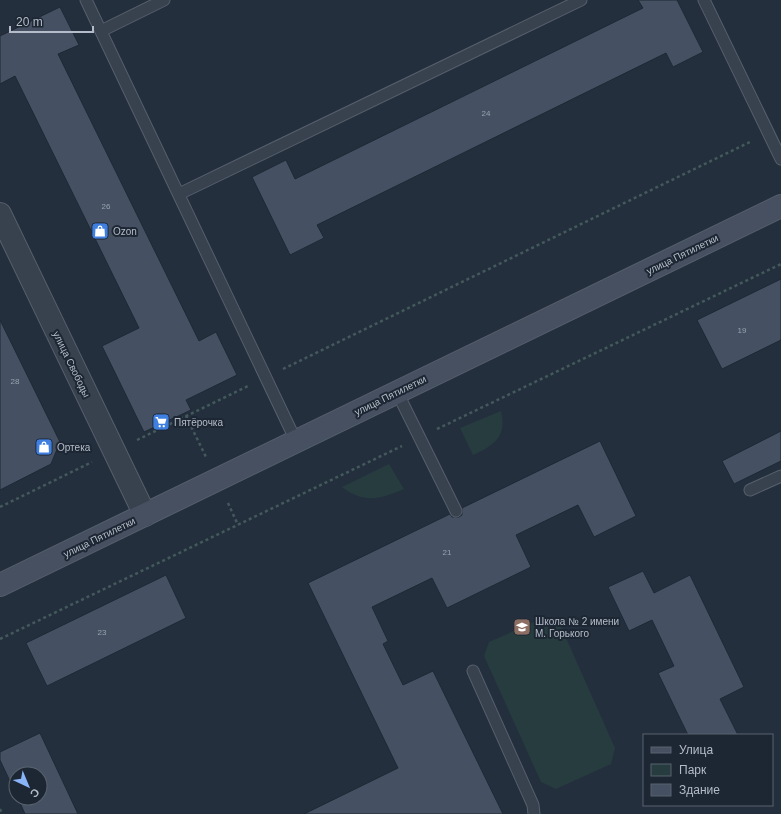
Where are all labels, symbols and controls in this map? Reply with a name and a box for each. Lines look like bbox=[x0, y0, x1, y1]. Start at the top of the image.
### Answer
scale bar bbox=[10, 8, 93, 34]
text: 20 m bbox=[16, 15, 43, 29]
house number: 24 bbox=[482, 109, 491, 118]
house number: 26 bbox=[102, 202, 111, 211]
shop icon: Ozon bbox=[90, 221, 110, 241]
place label: Ozon bbox=[113, 226, 137, 237]
street label: улица Пятилетки bbox=[644, 232, 720, 277]
house number: 19 bbox=[738, 326, 747, 335]
street label: улица Свободы bbox=[51, 329, 92, 399]
street label: улица Пятилетки bbox=[352, 373, 428, 418]
house number: 28 bbox=[11, 377, 20, 386]
supermarket icon: Пятёрочка bbox=[151, 412, 171, 432]
place label: Пятёрочка bbox=[174, 417, 223, 428]
shop icon: Ортека bbox=[34, 437, 54, 457]
place label: Ортека bbox=[57, 442, 91, 453]
street label: улица Пятилетки bbox=[61, 515, 137, 560]
house number: 21 bbox=[443, 548, 452, 557]
place label: Школа № 2 имени М. Горького bbox=[535, 616, 619, 639]
school or university icon: Школа № 2 имени М. Горького bbox=[512, 617, 532, 637]
house number: 23 bbox=[98, 628, 107, 637]
legend bbox=[643, 734, 773, 806]
text: Улица bbox=[679, 743, 713, 757]
text: Парк bbox=[679, 763, 707, 777]
north arrow bbox=[8, 766, 48, 806]
text: Здание bbox=[679, 783, 720, 797]
text: С bbox=[28, 786, 42, 800]

